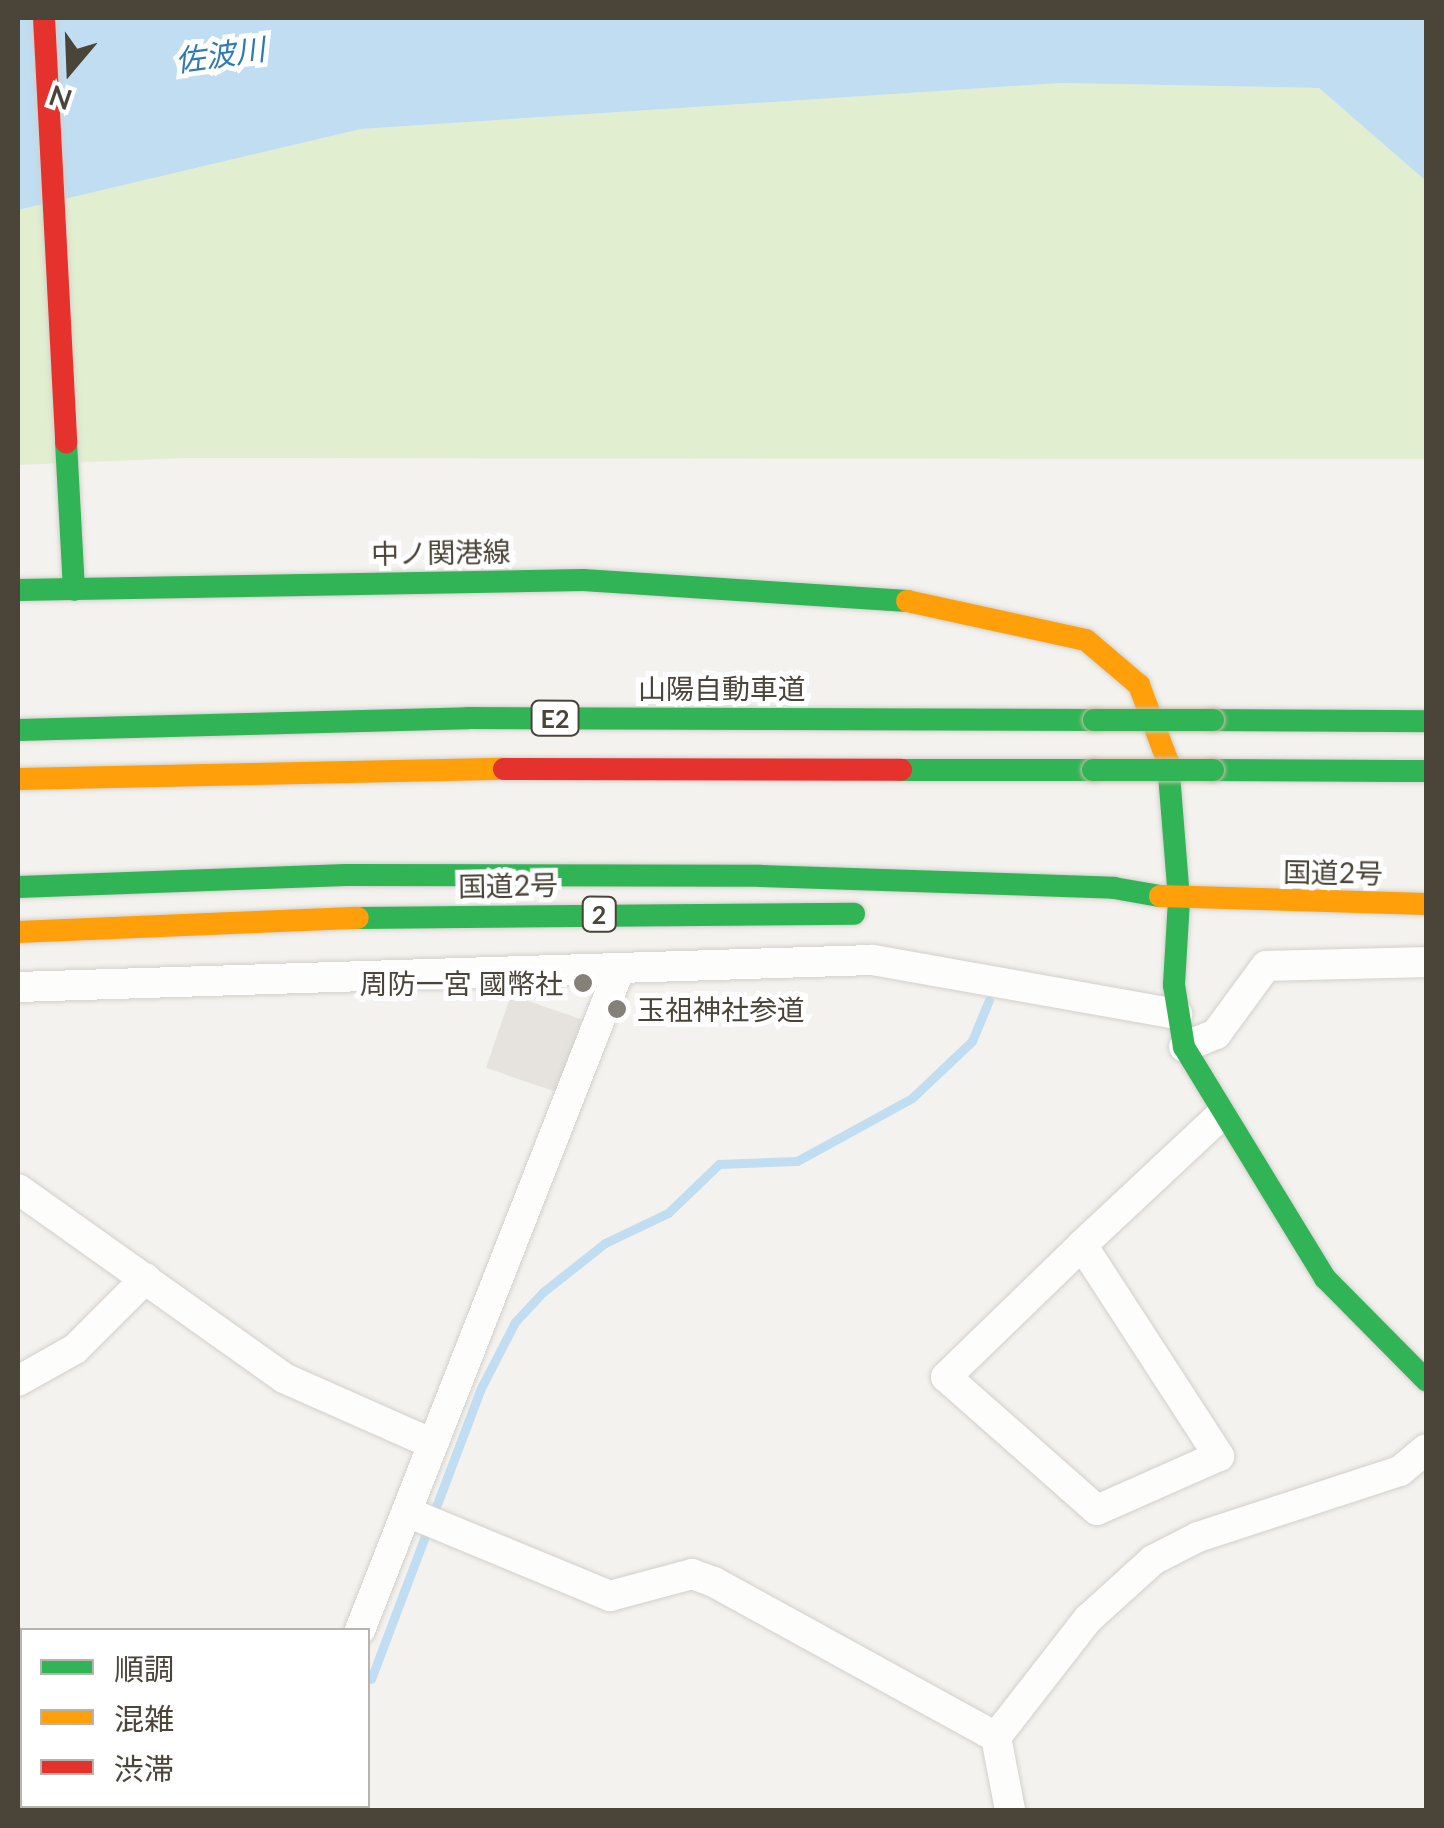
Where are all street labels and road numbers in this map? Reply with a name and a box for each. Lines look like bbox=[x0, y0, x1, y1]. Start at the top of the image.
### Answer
street label: 中ノ関港線 bbox=[371, 534, 511, 570]
street label: 山陽自動車道 bbox=[638, 671, 806, 705]
road number: E2 bbox=[530, 698, 580, 738]
street label: 国道2号 bbox=[1283, 854, 1383, 890]
street label: 国道2号 bbox=[458, 867, 558, 903]
road number: 2 bbox=[582, 894, 616, 934]

